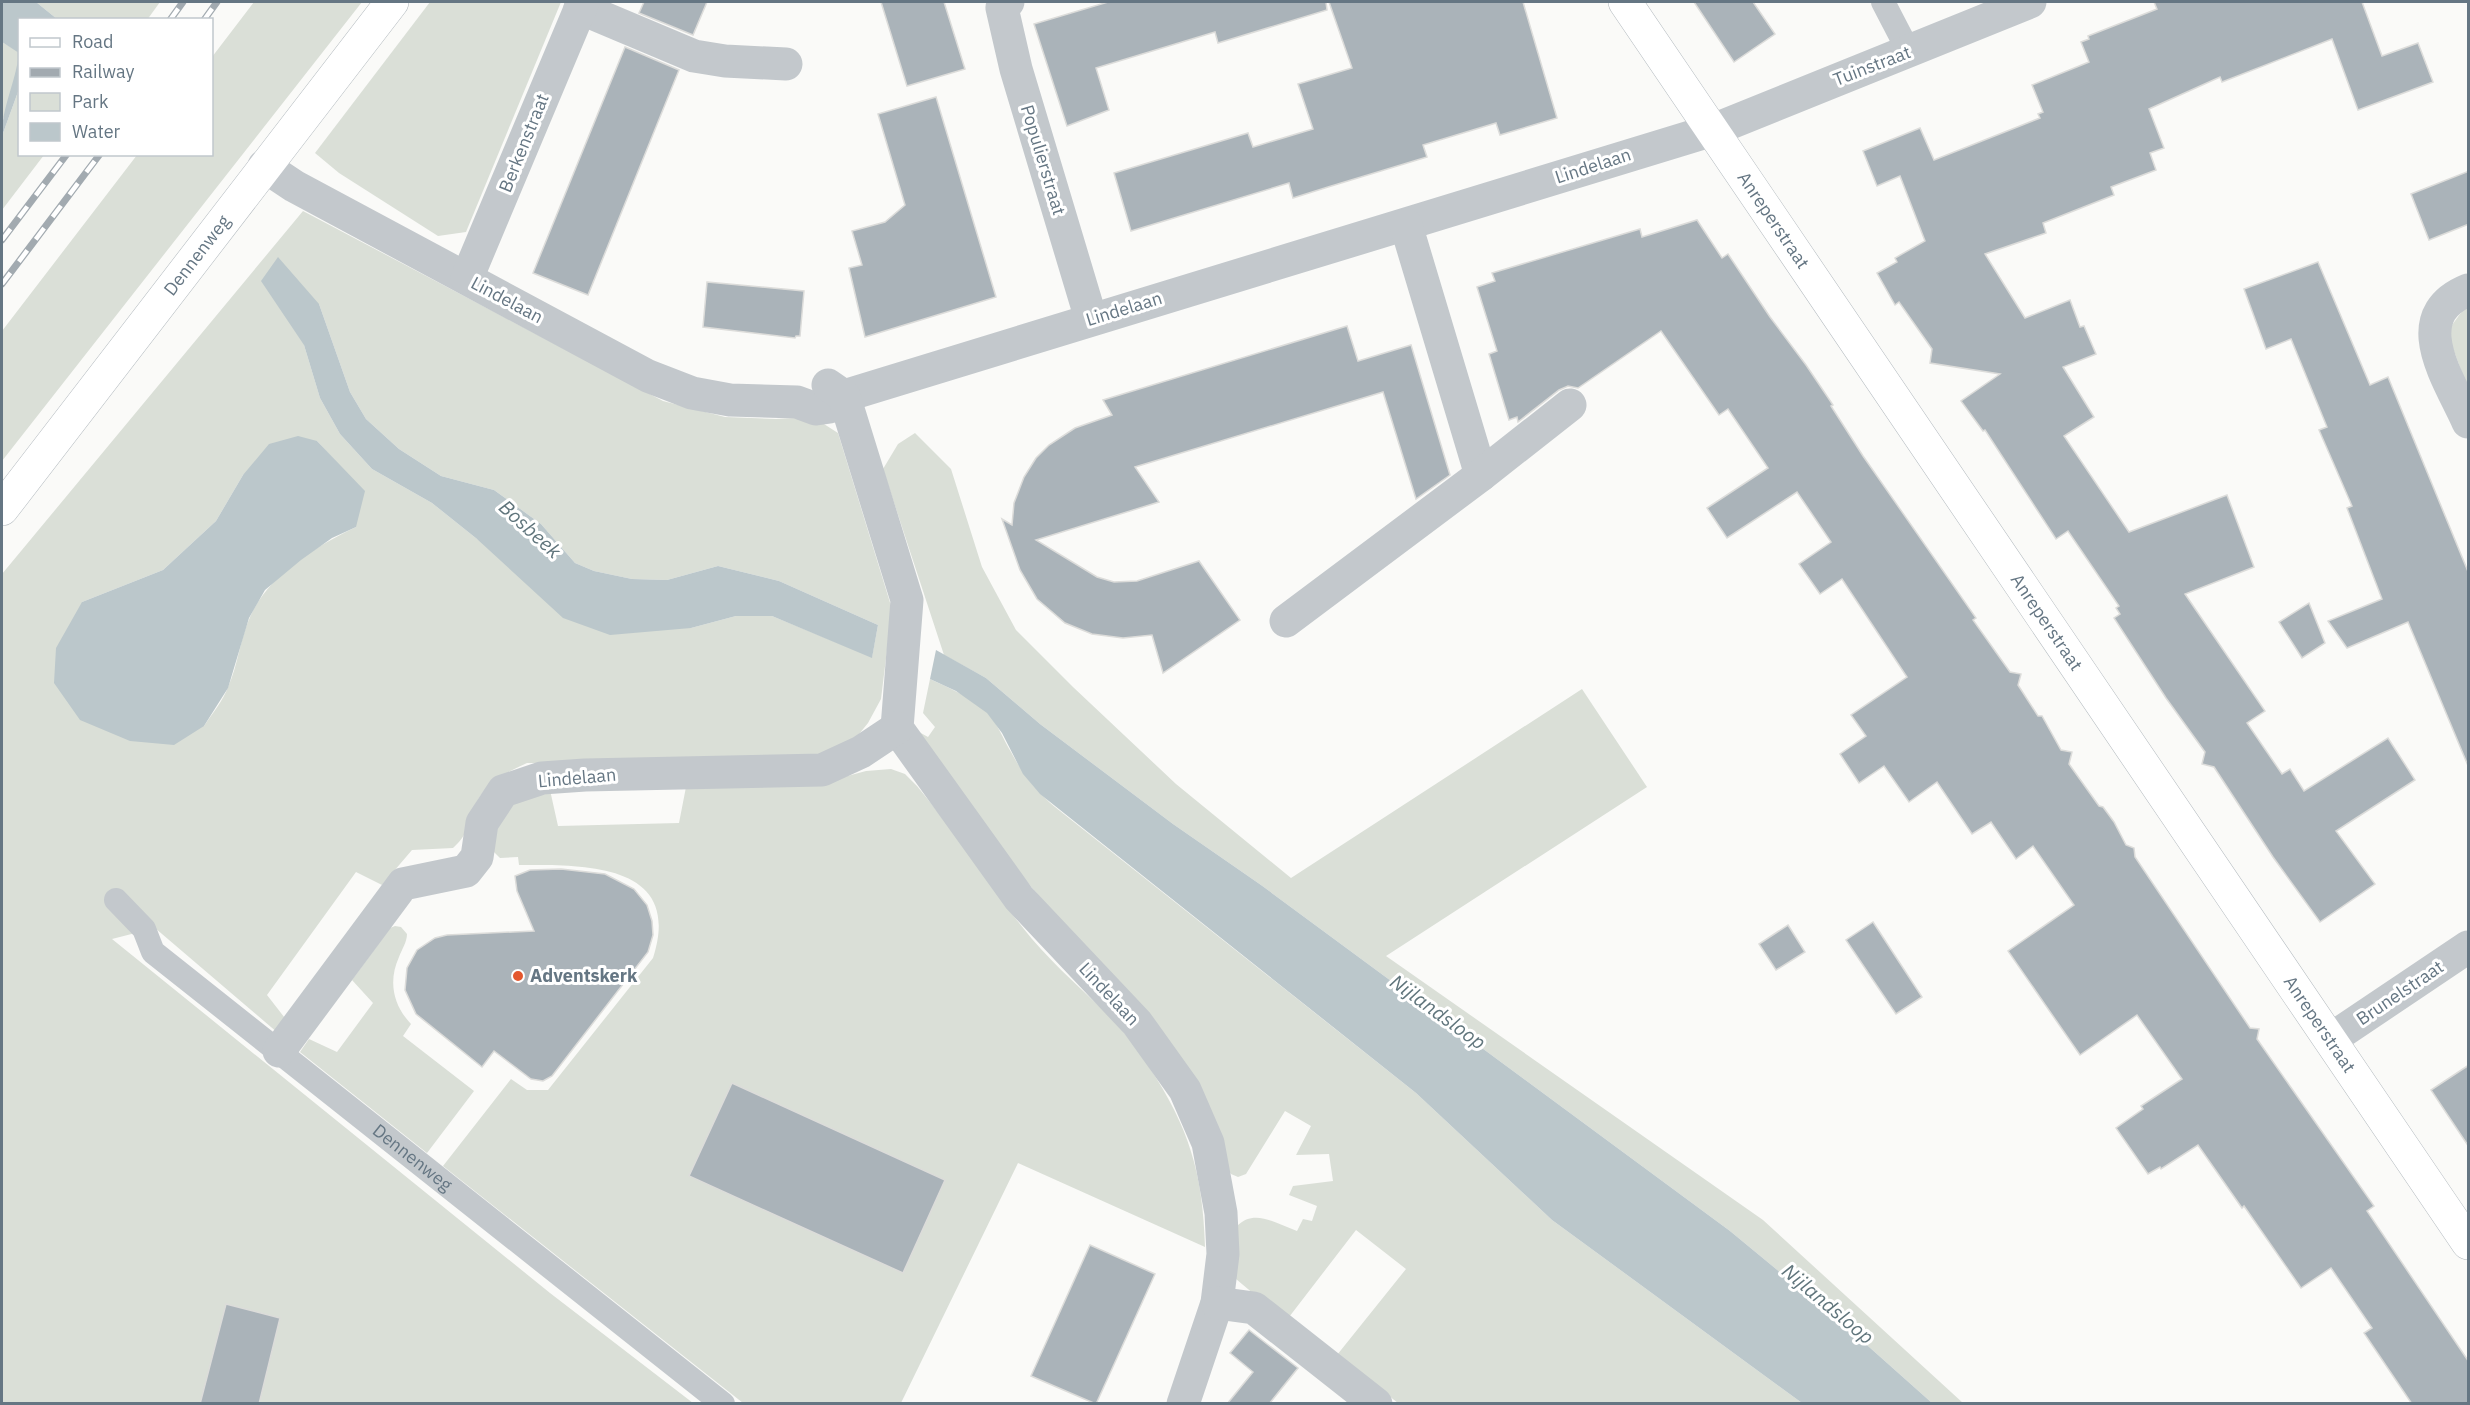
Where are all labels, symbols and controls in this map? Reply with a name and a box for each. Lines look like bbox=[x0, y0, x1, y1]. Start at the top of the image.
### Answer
legend bbox=[18, 18, 213, 156]
text: Road bbox=[72, 30, 113, 53]
street label: Tuinstraat bbox=[1830, 40, 1914, 91]
text: Railway bbox=[72, 60, 134, 83]
text: Park bbox=[72, 90, 109, 113]
street label: Berkenstraat bbox=[493, 90, 554, 196]
street label: Populierstraat bbox=[1016, 102, 1071, 218]
text: Water bbox=[72, 120, 121, 143]
street label: Lindelaan bbox=[1552, 142, 1634, 189]
street label: Anreperstraat bbox=[1733, 167, 1815, 273]
street label: Dennenweg bbox=[158, 210, 235, 300]
street label: Lindelaan bbox=[467, 271, 547, 328]
street label: Lindelaan bbox=[1083, 286, 1165, 331]
water label: Bosbeek bbox=[493, 493, 568, 564]
street label: Anreperstraat bbox=[2006, 569, 2088, 675]
street label: Lindelaan bbox=[537, 763, 617, 792]
street label: Brunelstraat bbox=[2352, 955, 2448, 1030]
street label: Lindelaan bbox=[1074, 957, 1145, 1030]
place label: Adventskerk bbox=[530, 964, 638, 987]
water label: Nijlandsloop bbox=[1385, 968, 1492, 1055]
marker: Adventskerk bbox=[511, 969, 525, 983]
street label: Anreperstraat bbox=[2279, 971, 2361, 1077]
street label: Dennenweg bbox=[368, 1119, 458, 1196]
water label: Nijlandsloop bbox=[1777, 1257, 1880, 1350]

